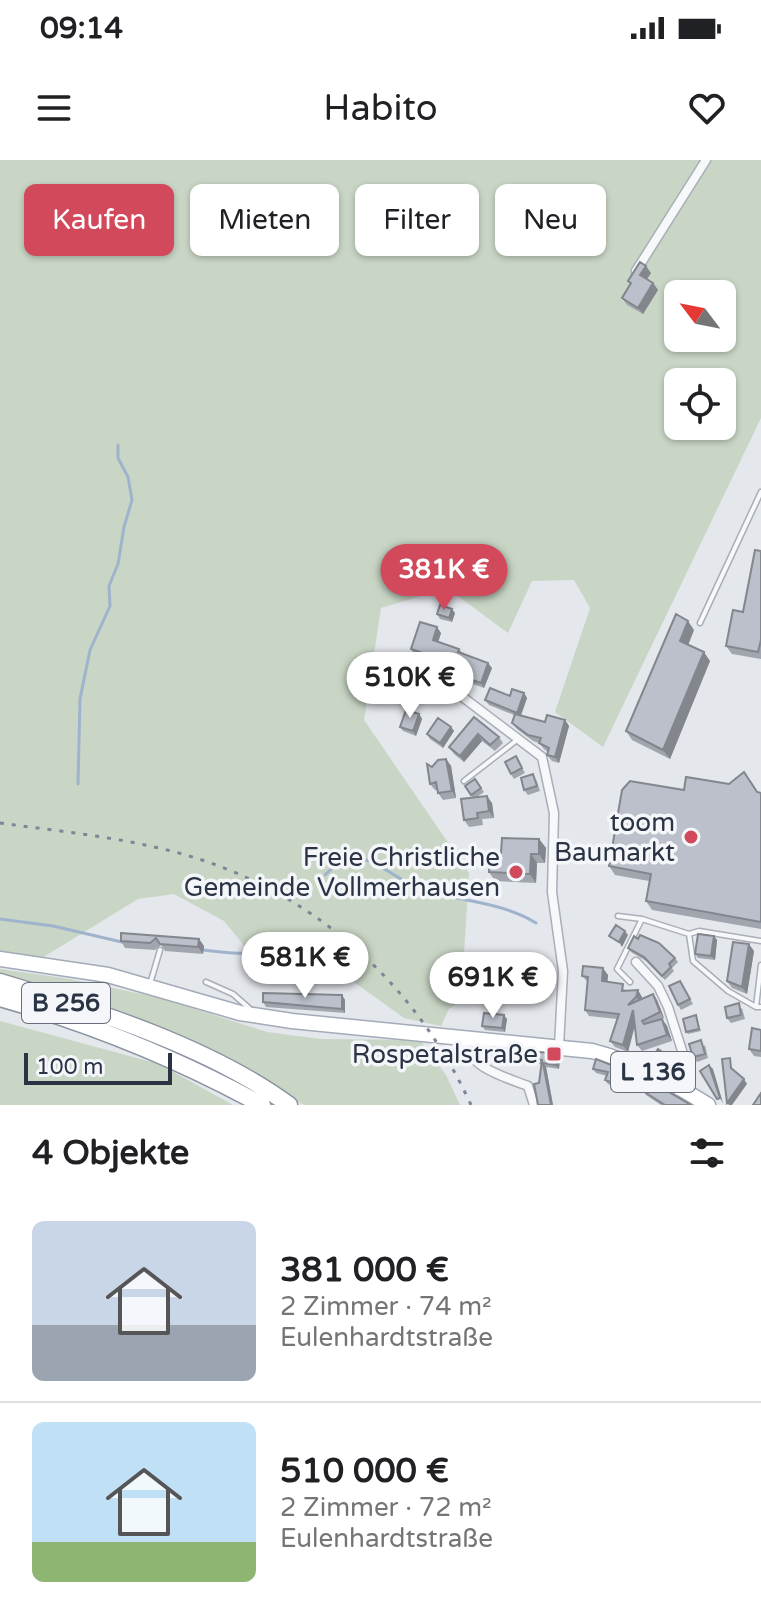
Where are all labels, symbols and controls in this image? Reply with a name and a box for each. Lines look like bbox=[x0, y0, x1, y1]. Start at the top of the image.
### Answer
text: 09:14 bbox=[40, 10, 123, 47]
icon: menu bbox=[32, 86, 76, 130]
icon: heart bbox=[685, 86, 729, 130]
text: Habito bbox=[323, 87, 438, 130]
chip: Kaufen bbox=[24, 184, 174, 256]
chip: Mieten bbox=[190, 184, 339, 256]
chip: Filter bbox=[355, 184, 479, 256]
chip: Neu bbox=[495, 184, 606, 256]
north arrow bbox=[664, 280, 736, 352]
map controls bbox=[664, 280, 736, 440]
button: locate bbox=[664, 368, 736, 440]
pin: 381K € bbox=[379, 544, 509, 612]
text: 381K € bbox=[399, 554, 489, 585]
pin: 510K € bbox=[345, 652, 475, 720]
text: 510K € bbox=[365, 662, 455, 693]
place label: toom Baumarkt bbox=[554, 807, 675, 868]
marker: toom Baumarkt bbox=[682, 828, 700, 846]
place label: Freie Christliche Gemeinde Vollmerhausen bbox=[184, 842, 500, 903]
marker: Freie Christliche Gemeinde Vollmerhausen bbox=[507, 863, 525, 881]
pin: 581K € bbox=[240, 932, 370, 1000]
text: 581K € bbox=[260, 942, 350, 973]
pin: 691K € bbox=[428, 952, 558, 1020]
text: 691K € bbox=[448, 962, 538, 993]
road number: B 256 bbox=[22, 983, 110, 1023]
place label: Rospetalstraße bbox=[352, 1039, 538, 1070]
marker: Rospetalstraße bbox=[545, 1045, 563, 1063]
scale bar bbox=[24, 1049, 172, 1085]
road number: L 136 bbox=[611, 1052, 695, 1092]
text: 100 m bbox=[36, 1054, 103, 1080]
icon: filters bbox=[685, 1131, 729, 1175]
text: 4 Objekte bbox=[32, 1133, 189, 1174]
text: 381 000 € bbox=[280, 1250, 449, 1291]
icon: home bbox=[96, 1253, 192, 1349]
text: 2 Zimmer · 74 m² bbox=[280, 1291, 492, 1322]
text: Eulenhardtstraße bbox=[280, 1322, 493, 1353]
text: 510 000 € bbox=[280, 1451, 449, 1492]
icon: home bbox=[96, 1454, 192, 1550]
text: 2 Zimmer · 72 m² bbox=[280, 1492, 492, 1523]
text: Eulenhardtstraße bbox=[280, 1523, 493, 1554]

